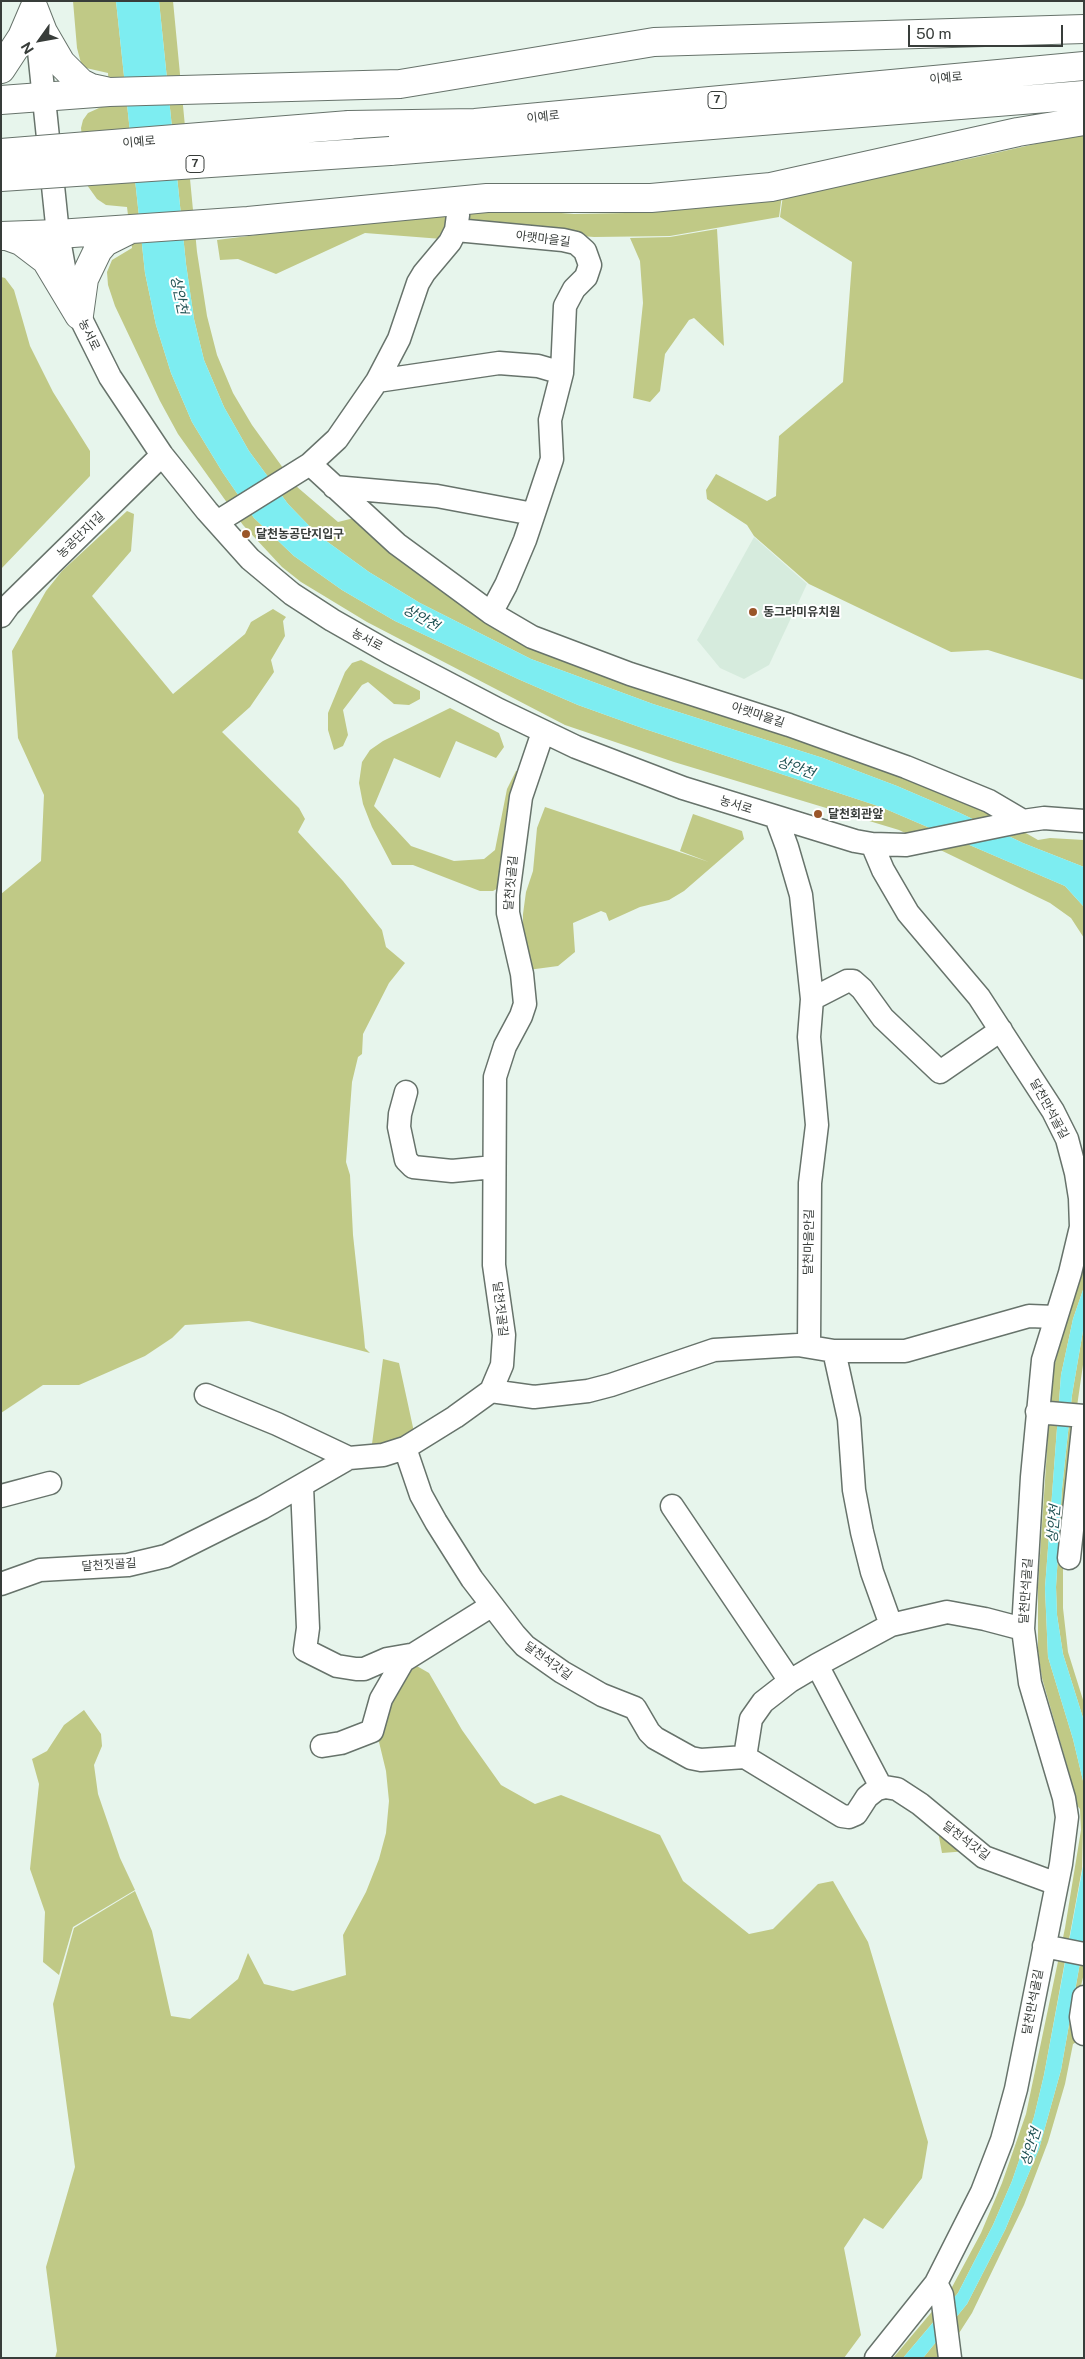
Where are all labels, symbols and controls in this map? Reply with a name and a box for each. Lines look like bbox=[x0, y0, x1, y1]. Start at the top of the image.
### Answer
north arrow bbox=[15, 15, 65, 65]
scale bar bbox=[910, 15, 1065, 47]
text: 50 m bbox=[916, 25, 951, 42]
text: N bbox=[18, 39, 37, 57]
street label: 이예로 bbox=[929, 69, 963, 87]
road number: 7 bbox=[708, 92, 726, 108]
street label: 이예로 bbox=[526, 108, 560, 126]
street label: 이예로 bbox=[122, 133, 156, 151]
road number: 7 bbox=[186, 156, 204, 172]
street label: 아랫마을길 bbox=[515, 228, 571, 250]
water label: 상안천 bbox=[167, 274, 191, 316]
street label: 농서로 bbox=[75, 317, 103, 353]
street label: 농공단지1길 bbox=[54, 509, 108, 561]
place label: 달천농공단지입구 bbox=[256, 527, 344, 541]
marker: 달천농공단지입구 bbox=[240, 528, 252, 540]
water label: 상안천 bbox=[400, 601, 442, 635]
place label: 동그라미유치원 bbox=[763, 605, 840, 619]
marker: 동그라미유치원 bbox=[747, 606, 759, 618]
street label: 농서로 bbox=[349, 626, 385, 654]
street label: 아랫마을길 bbox=[730, 700, 786, 730]
water label: 상안천 bbox=[775, 753, 817, 783]
street label: 농서로 bbox=[718, 793, 754, 817]
place label: 달천회관앞 bbox=[828, 807, 883, 821]
marker: 달천회관앞 bbox=[812, 808, 824, 820]
street label: 달천짓골길 bbox=[501, 855, 521, 911]
street label: 달천만석골길 bbox=[1027, 1077, 1071, 1141]
street label: 달천마을안길 bbox=[801, 1209, 817, 1275]
street label: 달천짓골길 bbox=[489, 1281, 511, 1337]
water label: 상안천 bbox=[1044, 1504, 1064, 1544]
street label: 달천짓골길 bbox=[81, 1556, 137, 1574]
street label: 달천만석골길 bbox=[1017, 1557, 1035, 1625]
street label: 달천석갓길 bbox=[521, 1639, 575, 1683]
street label: 달천석갓길 bbox=[940, 1819, 992, 1863]
street label: 달천만석골길 bbox=[1020, 1968, 1046, 2036]
water label: 상안천 bbox=[1017, 2126, 1045, 2168]

